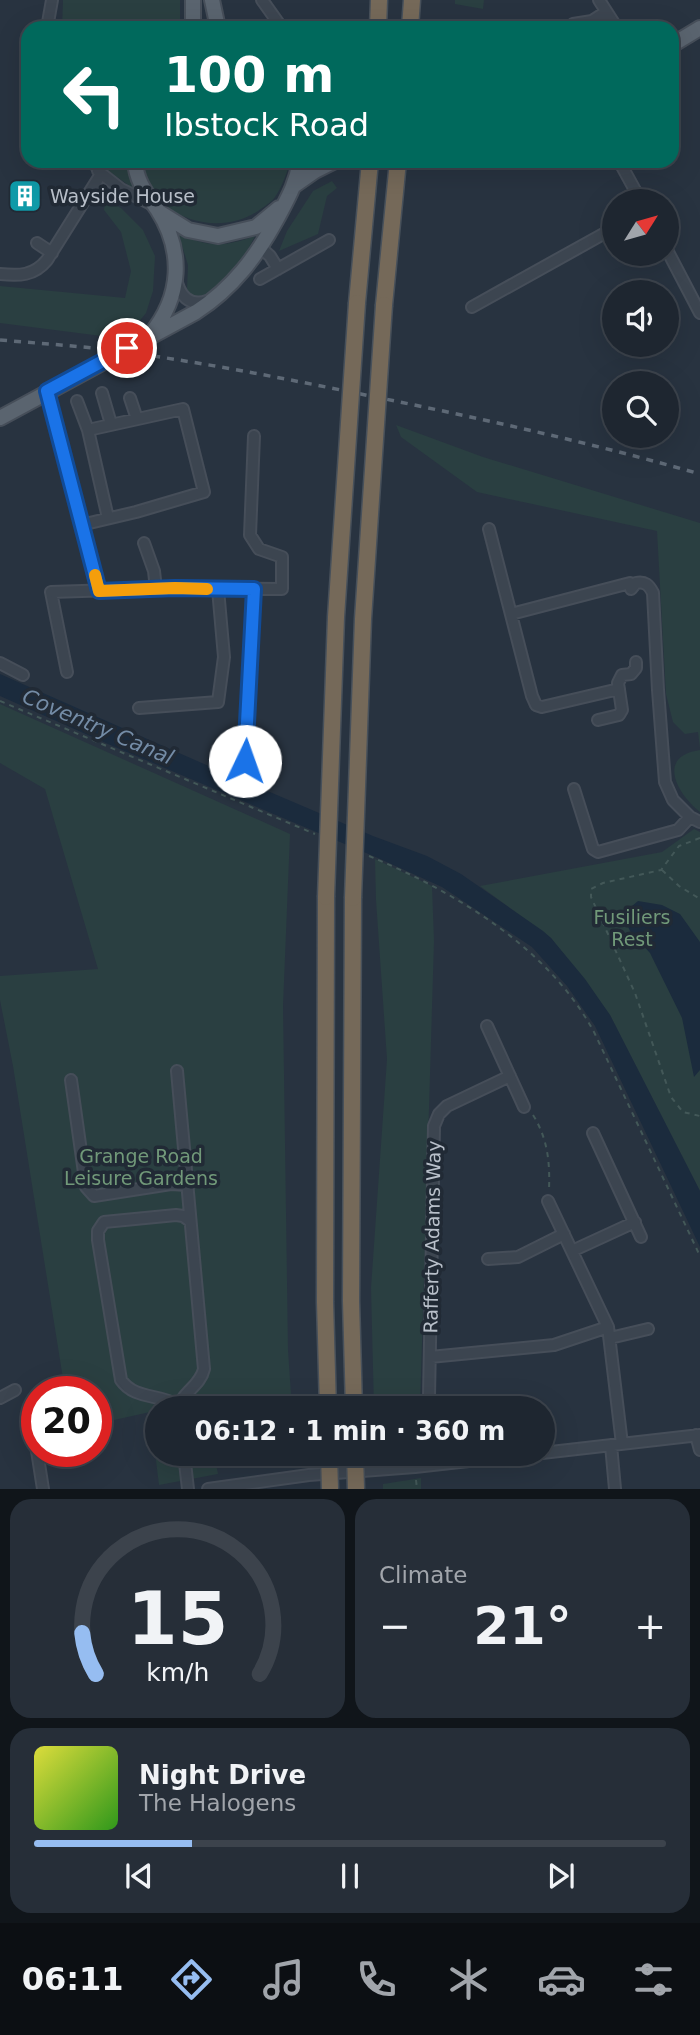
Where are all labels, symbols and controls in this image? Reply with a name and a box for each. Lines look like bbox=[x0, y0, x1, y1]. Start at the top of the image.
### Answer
text: 100 m bbox=[164, 47, 334, 104]
icon: left bbox=[49, 49, 140, 140]
text: Ibstock Road bbox=[164, 106, 369, 144]
building icon: Wayside House bbox=[6, 177, 44, 215]
place label: Wayside House bbox=[50, 185, 195, 207]
north arrow bbox=[602, 189, 679, 266]
map controls bbox=[602, 189, 679, 448]
button: sound bbox=[602, 280, 679, 357]
pin bbox=[97, 318, 157, 378]
icon: arrive bbox=[108, 329, 146, 367]
button: search bbox=[602, 371, 679, 448]
water label: Coventry Canal bbox=[19, 684, 177, 770]
position arrow bbox=[208, 724, 282, 798]
park label: Fusiliers Rest bbox=[593, 906, 671, 950]
street label: Rafferty Adams Way bbox=[419, 1140, 445, 1334]
park label: Grange Road Leisure Gardens bbox=[64, 1145, 218, 1189]
speed limit sign: 20 bbox=[21, 1376, 112, 1467]
text: 06:12 · 1 min · 360 m bbox=[195, 1416, 505, 1446]
text: Climate bbox=[379, 1562, 468, 1588]
text: 15 bbox=[127, 1577, 228, 1662]
text: 21° bbox=[473, 1596, 572, 1656]
text: − bbox=[379, 1604, 411, 1648]
text: + bbox=[634, 1604, 666, 1648]
text: km/h bbox=[146, 1658, 209, 1687]
text: Night Drive bbox=[139, 1760, 306, 1790]
text: The Halogens bbox=[139, 1790, 296, 1816]
icon: previous bbox=[120, 1857, 158, 1895]
icon: pause bbox=[331, 1857, 369, 1895]
icon: next bbox=[542, 1857, 580, 1895]
icon: directions bbox=[167, 1955, 216, 2004]
icon: music bbox=[259, 1955, 308, 2004]
icon: phone bbox=[352, 1955, 401, 2004]
icon: climate bbox=[444, 1955, 493, 2004]
icon: car bbox=[537, 1955, 586, 2004]
icon: filters bbox=[629, 1955, 678, 2004]
text: 06:11 bbox=[22, 1960, 124, 1998]

